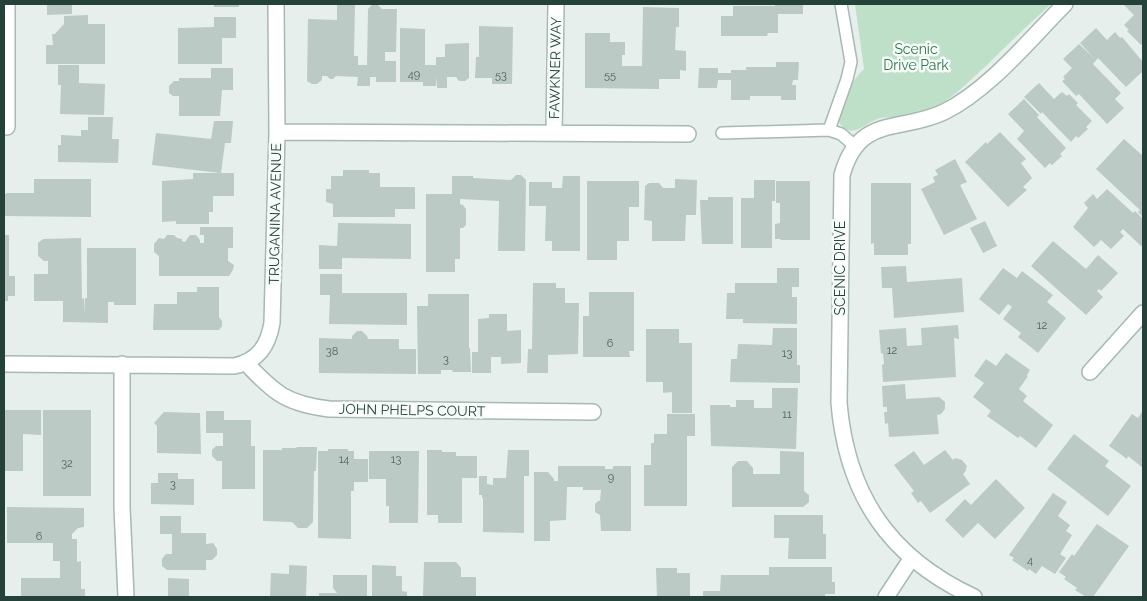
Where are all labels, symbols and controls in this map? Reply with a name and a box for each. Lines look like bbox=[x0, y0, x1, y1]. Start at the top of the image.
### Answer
street label: FAWKNER WAY bbox=[546, 17, 564, 119]
park label: Scenic Drive Park bbox=[883, 41, 949, 73]
house number: 49 bbox=[408, 68, 420, 81]
house number: 53 bbox=[495, 69, 507, 82]
house number: 55 bbox=[604, 69, 616, 82]
street label: TRUGANINA AVENUE bbox=[266, 143, 284, 285]
street label: SCENIC DRIVE bbox=[832, 221, 848, 315]
house number: 12 bbox=[1037, 319, 1047, 332]
house number: 6 bbox=[607, 337, 614, 350]
house number: 12 bbox=[887, 344, 897, 357]
house number: 38 bbox=[326, 345, 338, 358]
house number: 13 bbox=[782, 347, 792, 360]
house number: 3 bbox=[443, 353, 449, 366]
street label: JOHN PHELPS COURT bbox=[339, 401, 486, 419]
house number: 11 bbox=[782, 408, 792, 421]
house number: 14 bbox=[339, 453, 349, 466]
house number: 13 bbox=[391, 453, 401, 466]
house number: 32 bbox=[61, 457, 73, 470]
house number: 9 bbox=[608, 471, 614, 484]
house number: 3 bbox=[170, 478, 176, 491]
house number: 6 bbox=[36, 530, 43, 543]
house number: 4 bbox=[1027, 554, 1033, 567]

